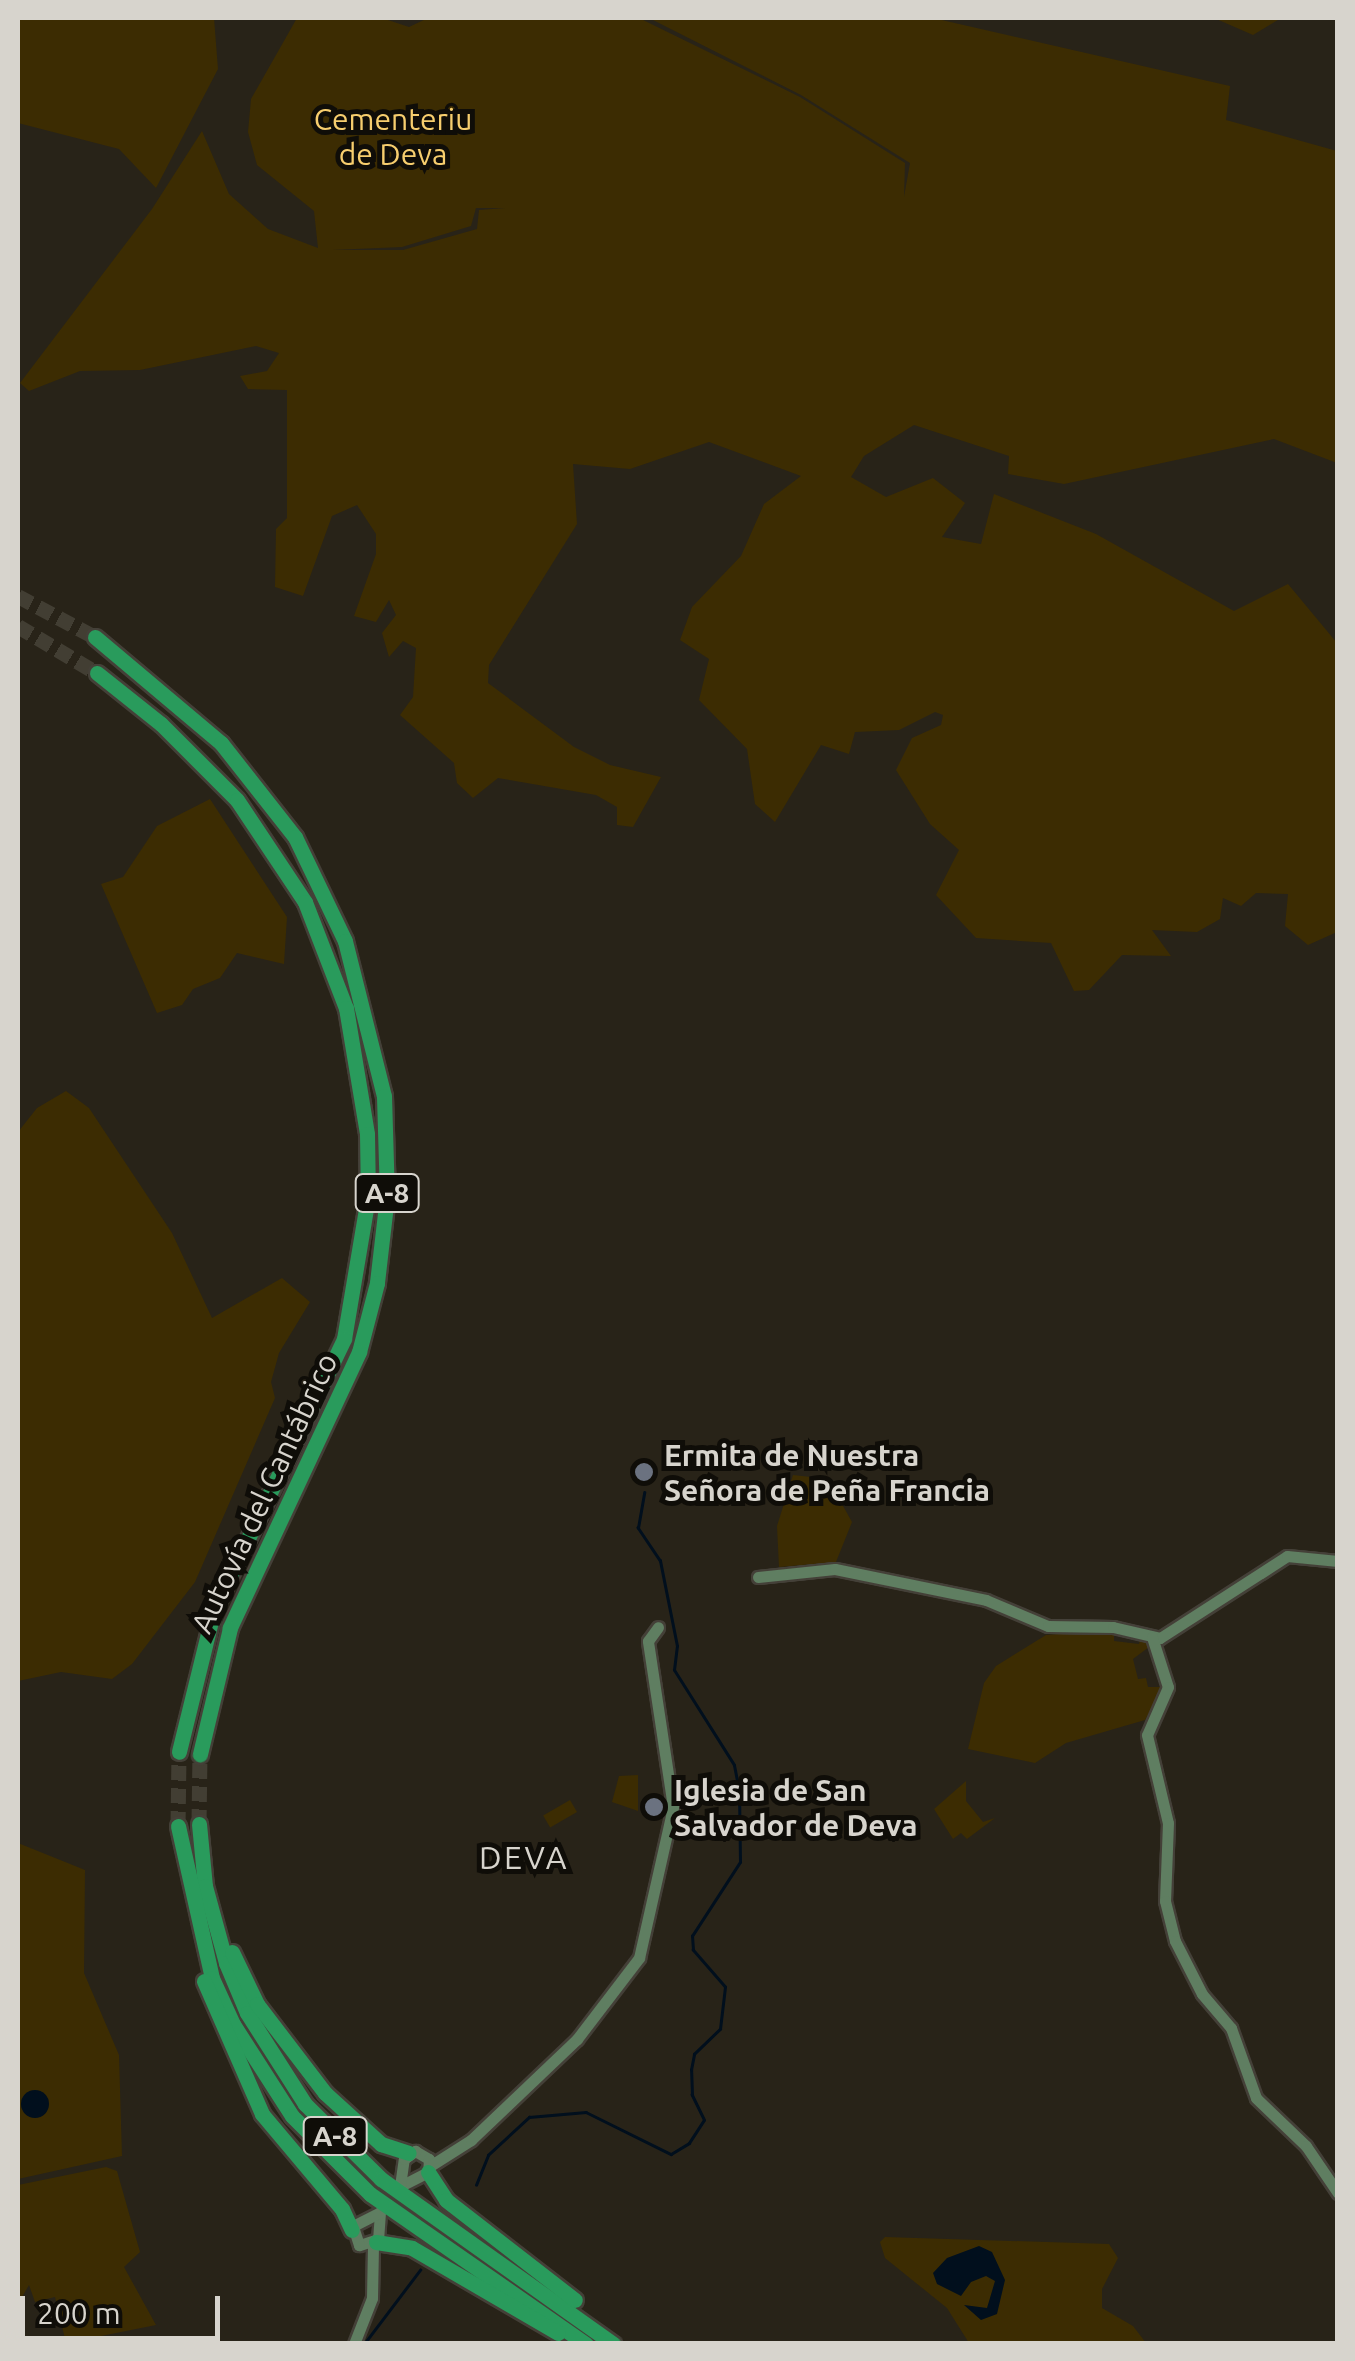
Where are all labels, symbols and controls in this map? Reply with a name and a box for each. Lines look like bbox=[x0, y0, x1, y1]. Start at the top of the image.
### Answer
park label: Cementeriu de Deva bbox=[314, 101, 472, 172]
road number: A-8 bbox=[354, 1170, 420, 1216]
street label: Autovía del Cantábrico bbox=[183, 1347, 345, 1639]
place label: Ermita de Nuestra Señora de Peña Francia bbox=[664, 1437, 990, 1508]
marker: Ermita de Nuestra Señora de Peña Francia bbox=[633, 1461, 655, 1483]
place label: Iglesia de San Salvador de Deva bbox=[674, 1772, 918, 1842]
marker: Iglesia de San Salvador de Deva bbox=[643, 1796, 665, 1818]
district label: DEVA bbox=[479, 1838, 569, 1876]
road number: A-8 bbox=[302, 2113, 368, 2159]
scale bar bbox=[25, 2276, 225, 2338]
text: 200 m bbox=[37, 2296, 121, 2330]

